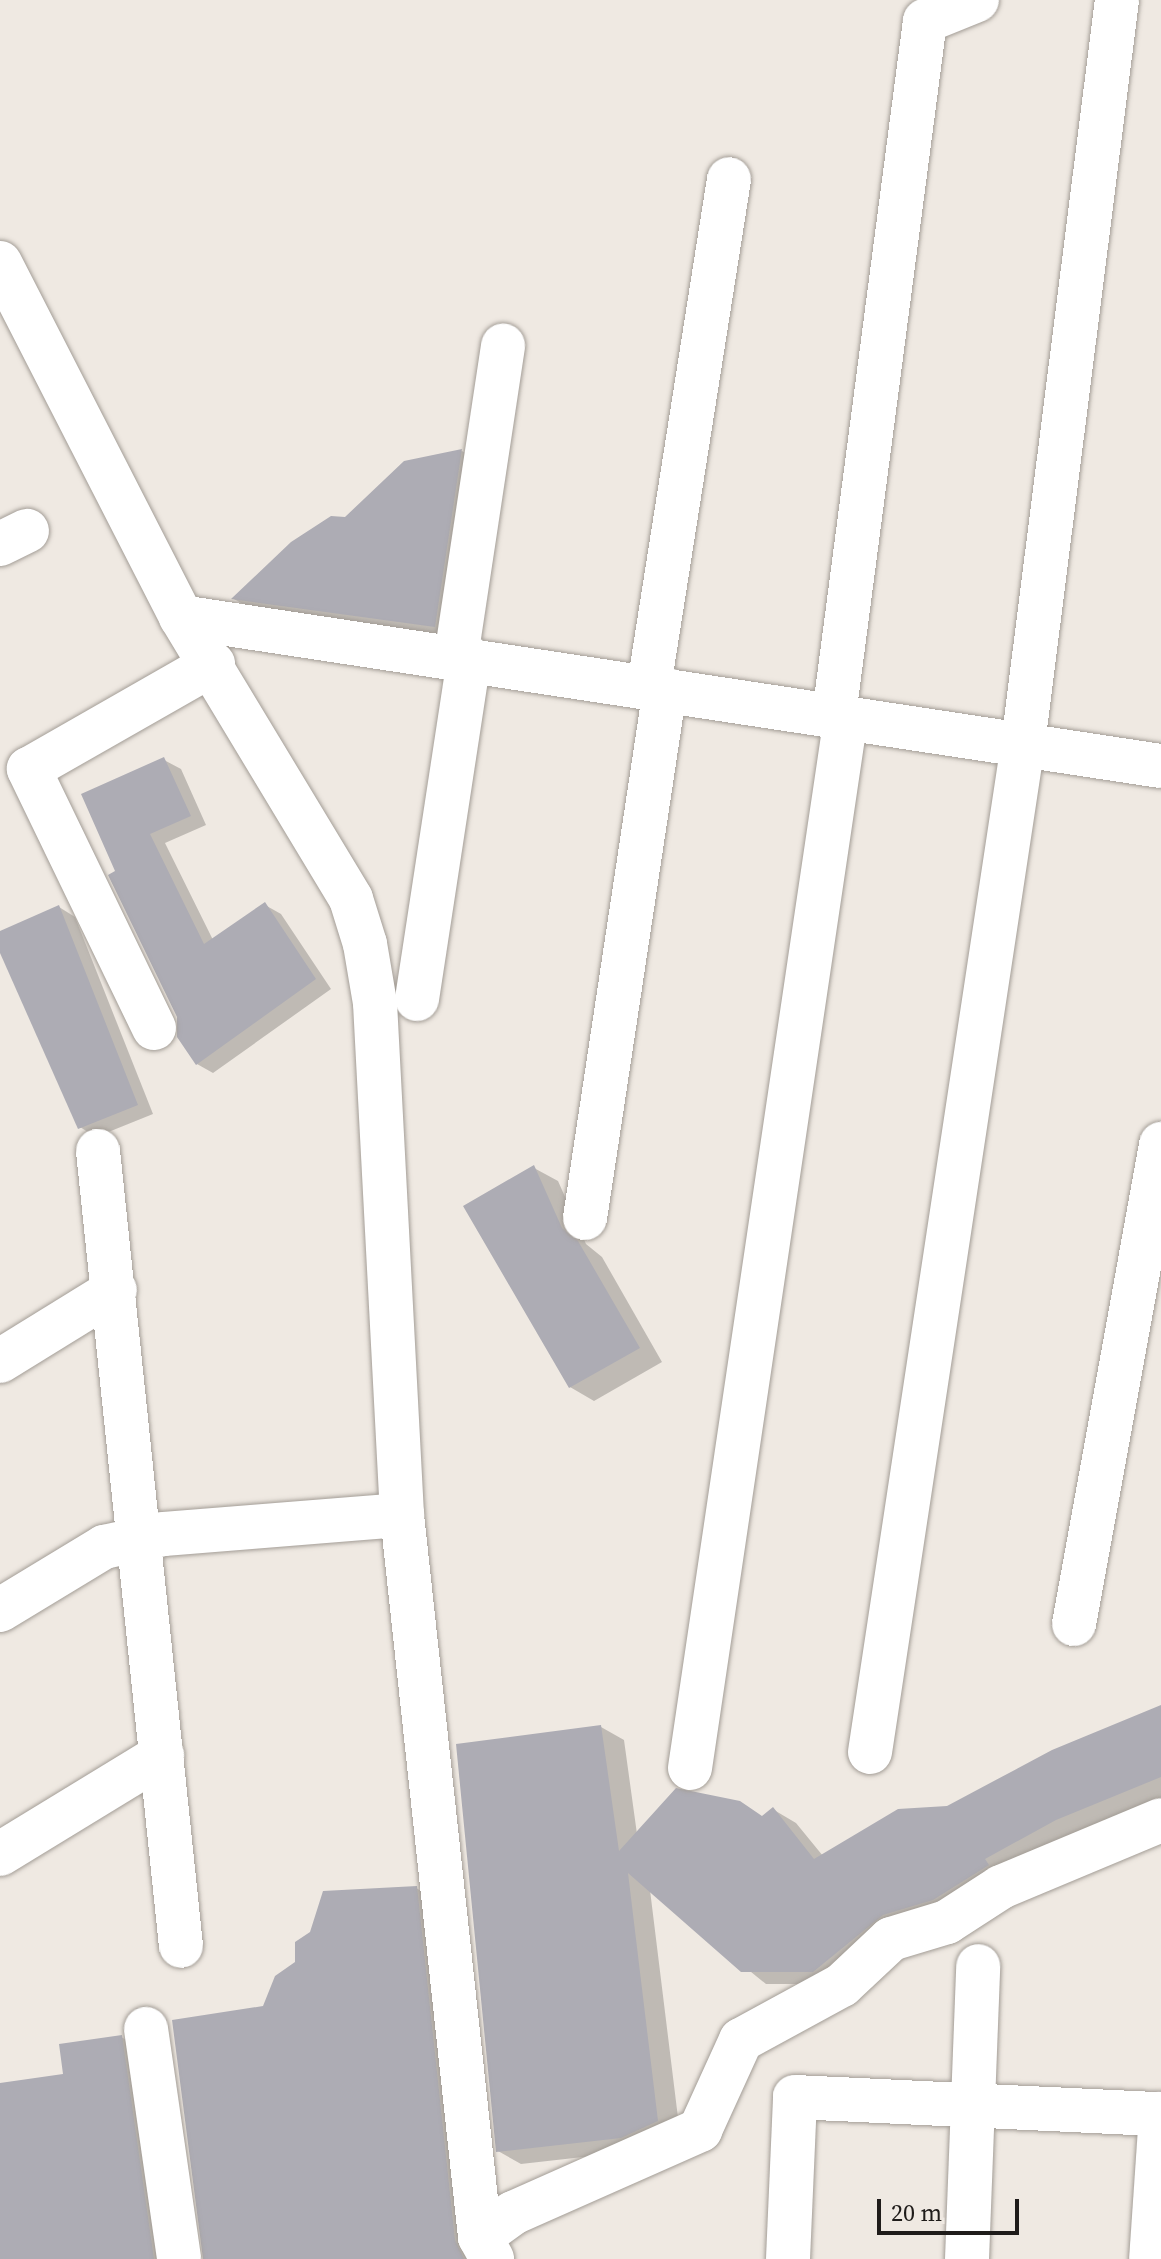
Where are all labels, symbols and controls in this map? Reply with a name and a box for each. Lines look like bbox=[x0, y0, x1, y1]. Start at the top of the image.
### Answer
scale bar bbox=[881, 2183, 1023, 2233]
text: 20 m bbox=[891, 2196, 942, 2229]

